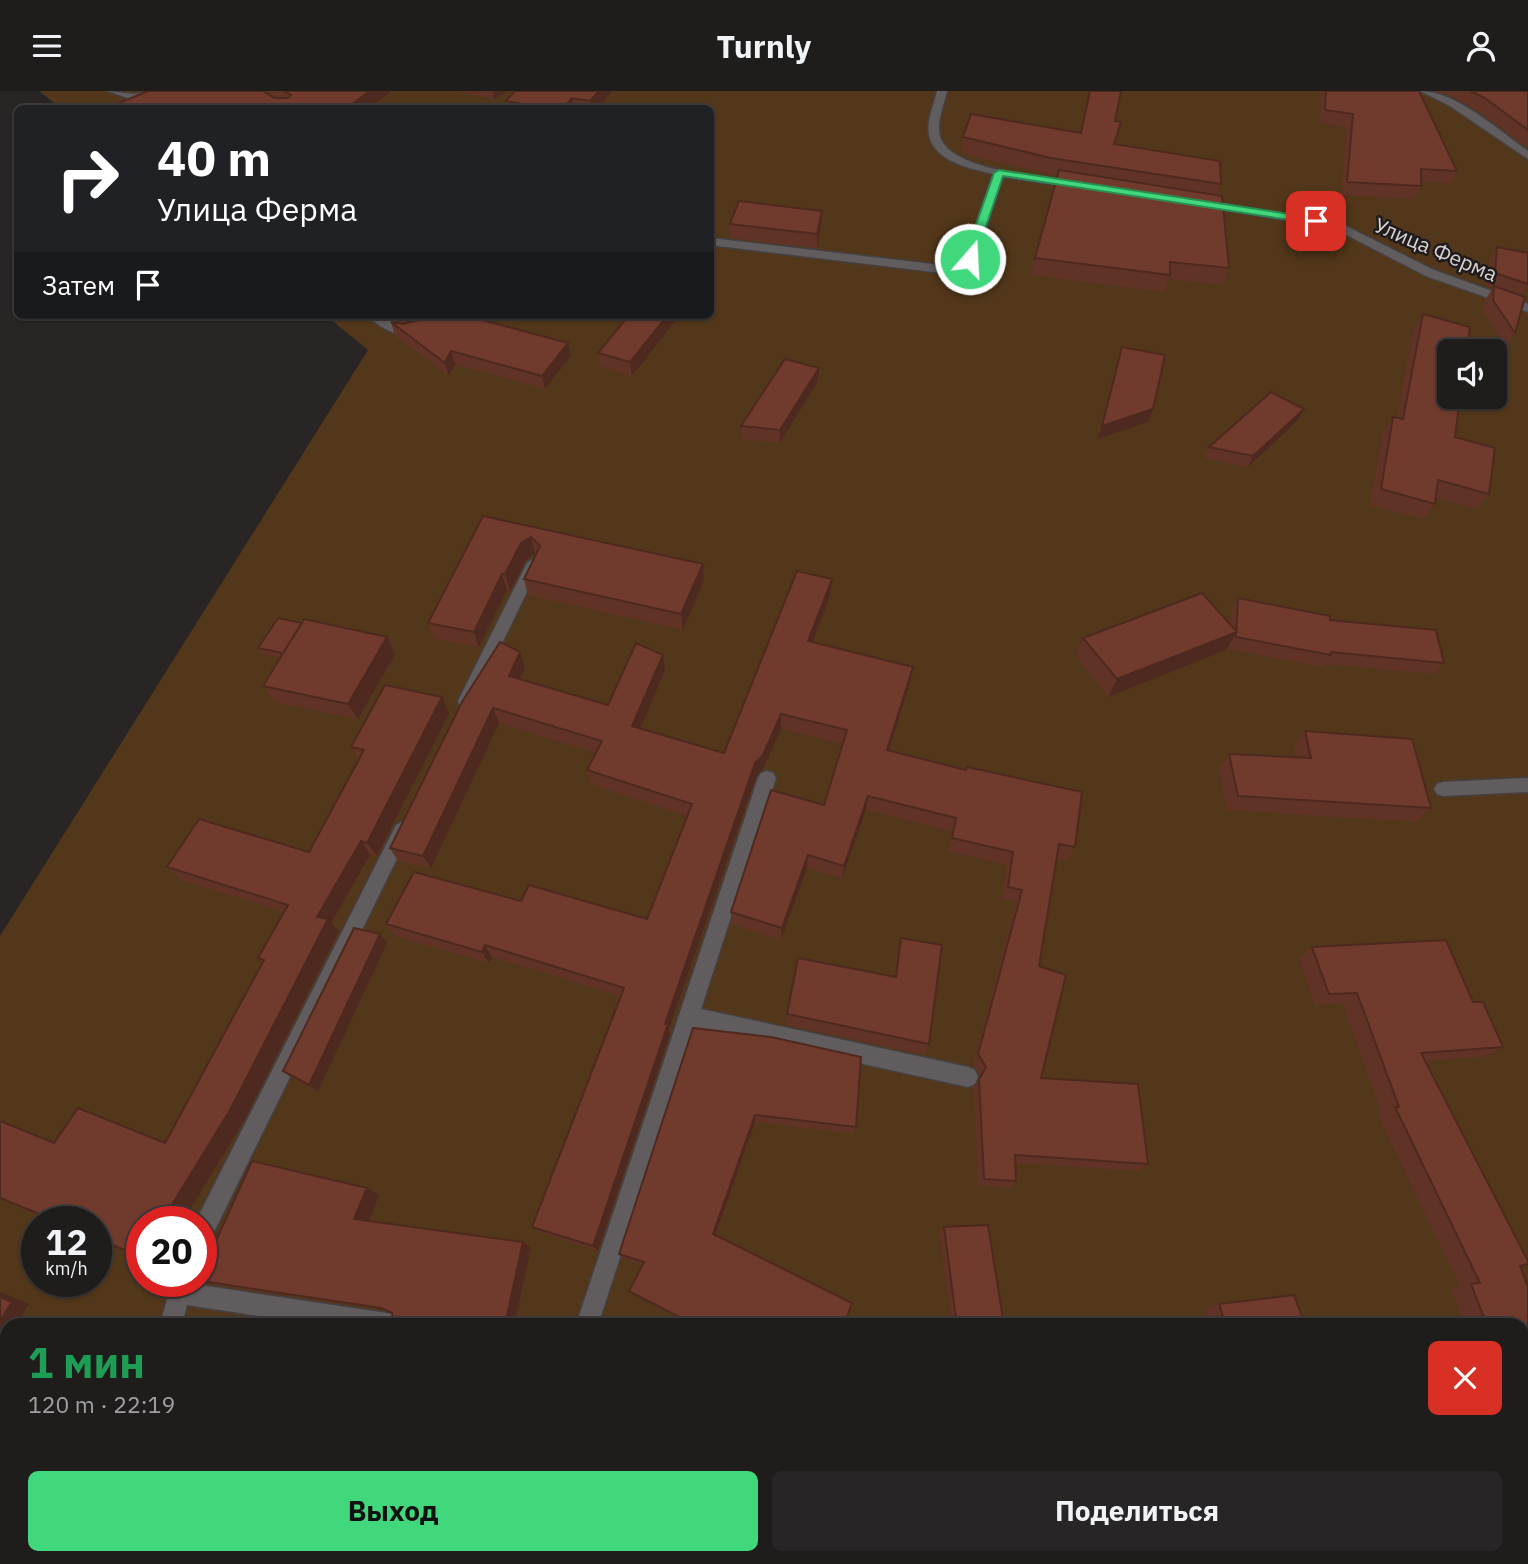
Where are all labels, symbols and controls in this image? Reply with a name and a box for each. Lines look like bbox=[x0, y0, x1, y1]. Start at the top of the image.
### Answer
text: Turnly bbox=[717, 25, 811, 67]
icon: menu bbox=[28, 27, 66, 65]
icon: person bbox=[1462, 27, 1500, 65]
text: 40 m bbox=[157, 126, 271, 189]
icon: right bbox=[42, 133, 133, 224]
text: Улица Ферма bbox=[157, 188, 357, 230]
pin bbox=[1286, 191, 1346, 251]
icon: arrive bbox=[1297, 202, 1335, 240]
street label: Улица Ферма bbox=[1370, 210, 1502, 288]
position arrow bbox=[933, 222, 1007, 296]
icon: arrive bbox=[129, 266, 167, 304]
text: Затем bbox=[42, 268, 115, 302]
map controls bbox=[1437, 339, 1507, 409]
button: sound bbox=[1437, 339, 1507, 409]
speed limit sign: 20 bbox=[126, 1206, 217, 1297]
text: 12 bbox=[45, 1219, 88, 1265]
text: km/h bbox=[45, 1257, 88, 1280]
text: 1 мин bbox=[28, 1335, 145, 1390]
button: close bbox=[1428, 1341, 1502, 1415]
text: 120 m · 22:19 bbox=[28, 1389, 175, 1419]
button: Выход bbox=[28, 1471, 758, 1551]
button: Поделиться bbox=[772, 1471, 1502, 1551]

